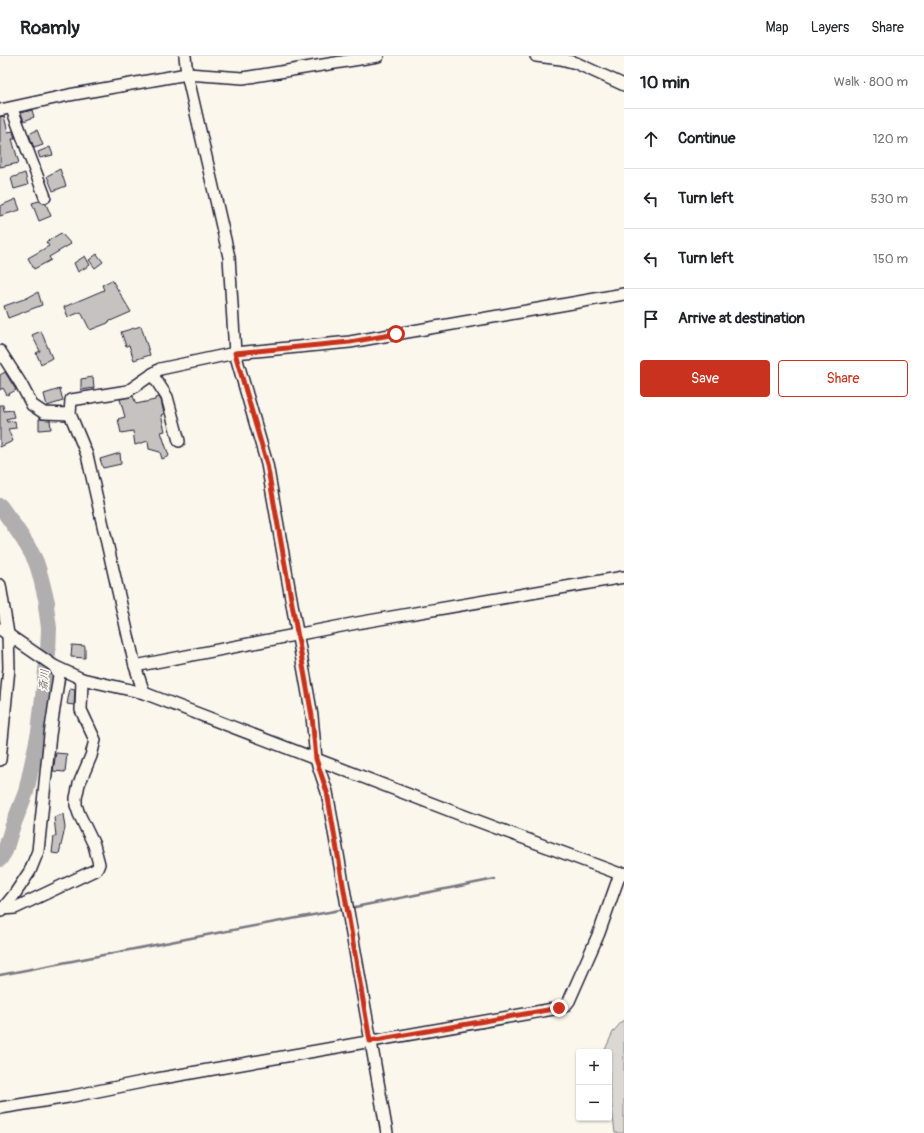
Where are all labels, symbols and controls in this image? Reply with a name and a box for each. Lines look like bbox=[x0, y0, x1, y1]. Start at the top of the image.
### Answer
text: Roamly bbox=[20, 16, 80, 40]
text: Map bbox=[766, 19, 789, 36]
text: Layers bbox=[811, 19, 849, 36]
text: Share bbox=[871, 19, 904, 36]
text: 10 min bbox=[640, 72, 690, 93]
text: Walk · 800 m bbox=[834, 74, 908, 90]
icon: ahead bbox=[640, 128, 662, 150]
text: Continue bbox=[678, 129, 736, 148]
text: 120 m bbox=[872, 131, 908, 147]
icon: left bbox=[640, 188, 662, 210]
text: Turn left bbox=[678, 189, 734, 208]
text: 530 m bbox=[870, 191, 908, 207]
icon: left bbox=[640, 248, 662, 270]
text: Turn left bbox=[678, 249, 734, 268]
text: 150 m bbox=[873, 251, 908, 267]
icon: arrive bbox=[640, 308, 662, 330]
text: Arrive at destination bbox=[678, 309, 805, 328]
route start bbox=[387, 325, 405, 343]
button: Save bbox=[640, 360, 770, 397]
button: Share bbox=[778, 360, 908, 397]
water label: 斎川 bbox=[37, 668, 51, 692]
route end bbox=[550, 999, 568, 1017]
map controls bbox=[576, 1049, 612, 1121]
button: + bbox=[576, 1049, 612, 1085]
button: − bbox=[576, 1085, 612, 1121]

